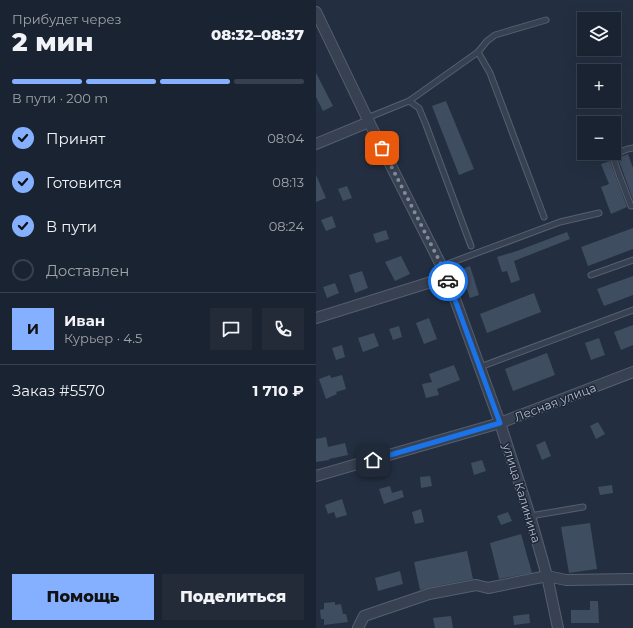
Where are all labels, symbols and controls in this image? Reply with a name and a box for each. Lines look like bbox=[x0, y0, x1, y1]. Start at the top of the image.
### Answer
text: Прибудет через bbox=[12, 11, 121, 27]
map controls bbox=[577, 12, 621, 160]
button: layers bbox=[577, 12, 621, 56]
text: 08:32–08:37 bbox=[211, 25, 304, 44]
text: 2 мин bbox=[12, 26, 94, 58]
button: + bbox=[577, 64, 621, 108]
text: В пути · 200 m bbox=[12, 90, 108, 106]
button: − bbox=[577, 116, 621, 160]
icon: check bbox=[12, 127, 34, 149]
text: Принят bbox=[46, 129, 105, 148]
text: 08:04 bbox=[267, 130, 304, 146]
pin bbox=[365, 131, 399, 165]
icon: bag bbox=[371, 137, 393, 159]
icon: check bbox=[12, 171, 34, 193]
text: Готовится bbox=[46, 173, 122, 192]
text: 08:13 bbox=[272, 174, 304, 190]
icon: check bbox=[12, 215, 34, 237]
text: В пути bbox=[46, 217, 97, 236]
text: 08:24 bbox=[269, 218, 304, 234]
text: Доставлен bbox=[46, 261, 129, 280]
courier bbox=[428, 261, 468, 301]
icon: car bbox=[437, 270, 459, 292]
button: chat bbox=[210, 308, 252, 350]
button: phone bbox=[262, 308, 304, 350]
text: Иван bbox=[64, 311, 105, 330]
text: И bbox=[27, 319, 39, 338]
text: Курьер · 4.5 bbox=[64, 330, 142, 346]
street label: Лесная улица bbox=[512, 379, 598, 425]
text: Заказ #5570 bbox=[12, 381, 105, 400]
text: 1 710 ₽ bbox=[252, 381, 304, 400]
street label: улица Калинина bbox=[499, 441, 544, 545]
pin bbox=[356, 443, 390, 477]
icon: home bbox=[362, 449, 384, 471]
button: Помощь bbox=[12, 574, 154, 620]
button: Поделиться bbox=[162, 574, 304, 620]

